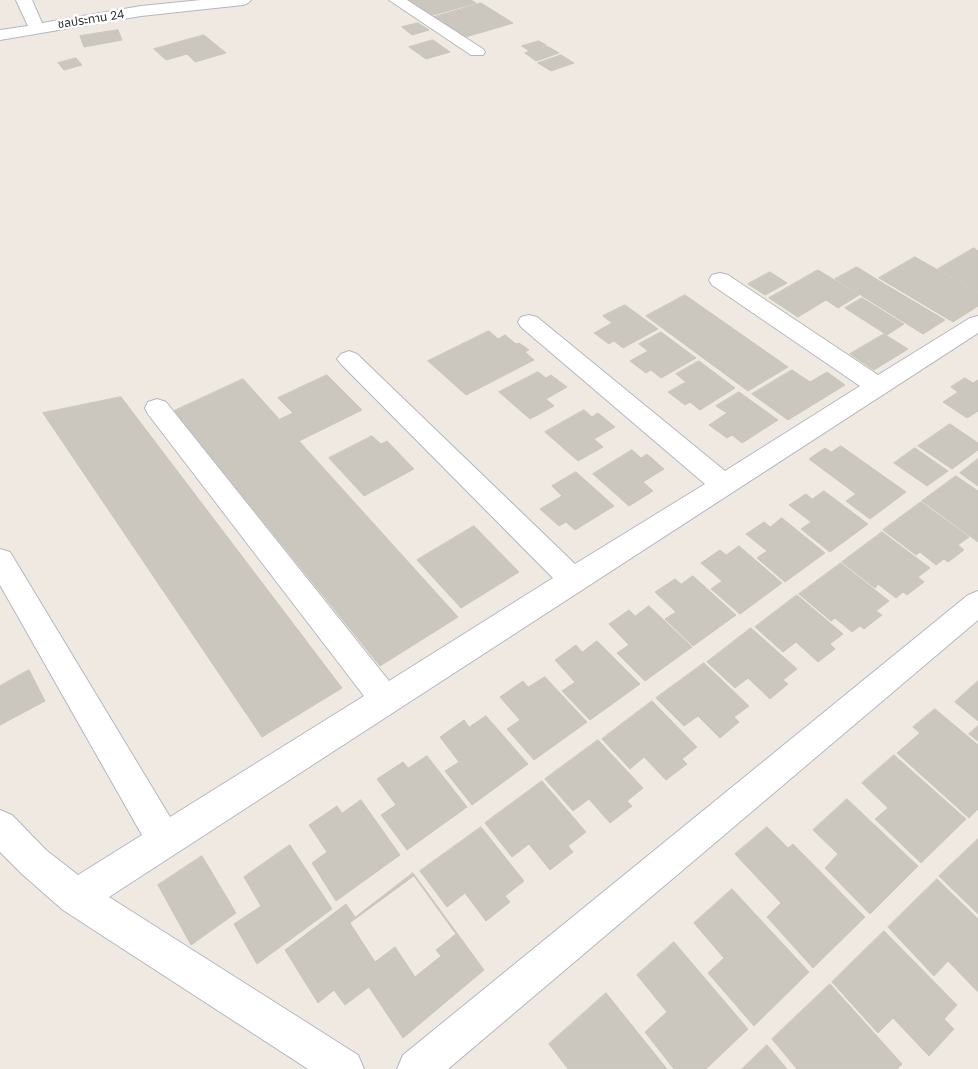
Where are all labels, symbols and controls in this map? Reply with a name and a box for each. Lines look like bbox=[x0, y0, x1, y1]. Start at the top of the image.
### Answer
street label: ชลประทาน 24 bbox=[57, 8, 125, 32]

